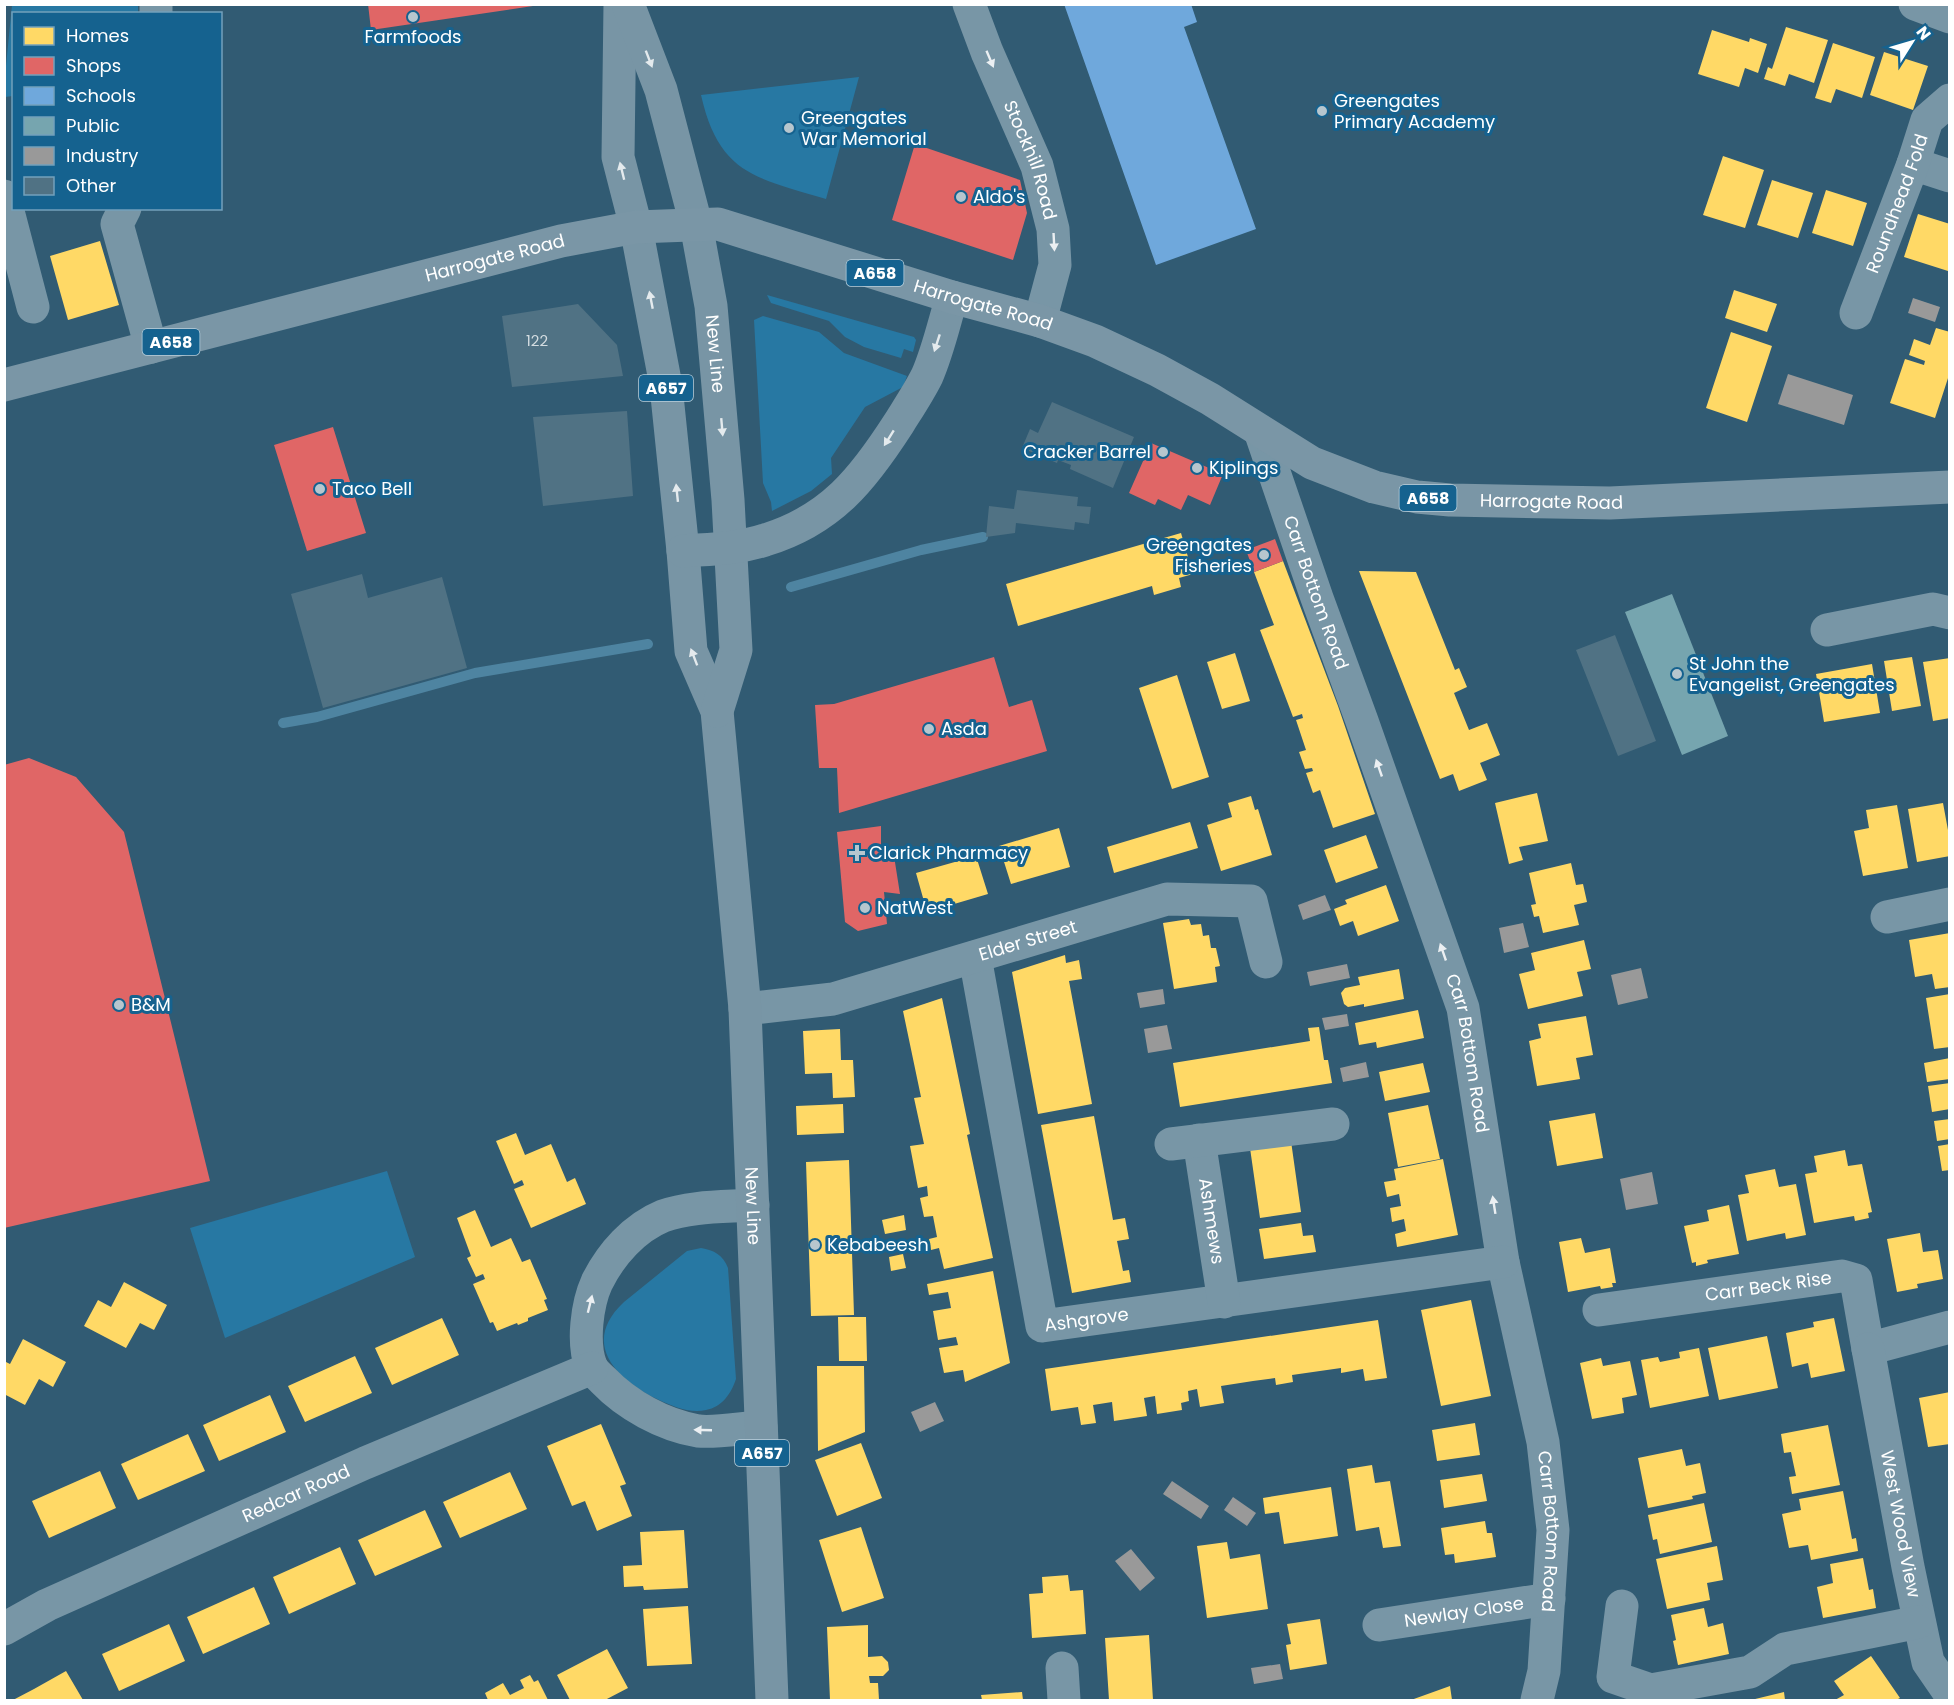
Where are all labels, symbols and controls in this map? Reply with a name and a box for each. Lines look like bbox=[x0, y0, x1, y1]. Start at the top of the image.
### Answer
marker: Farmfoods bbox=[406, 10, 420, 24]
legend bbox=[12, 12, 222, 210]
north arrow bbox=[1882, 12, 1942, 72]
text: N bbox=[1911, 22, 1936, 45]
text: Homes bbox=[66, 23, 129, 48]
place label: Farmfoods bbox=[364, 24, 462, 49]
one-way arrow bbox=[645, 50, 654, 68]
one-way arrow bbox=[985, 51, 995, 69]
text: Shops bbox=[66, 53, 121, 78]
text: Schools bbox=[66, 83, 136, 108]
place label: Greengates Primary Academy bbox=[1334, 88, 1495, 134]
street label: Stockhill Road bbox=[998, 96, 1063, 222]
marker: Greengates Primary Academy bbox=[1315, 104, 1329, 118]
place label: Greengates War Memorial bbox=[801, 105, 927, 151]
text: Public bbox=[66, 113, 120, 138]
marker: Greengates War Memorial bbox=[782, 121, 796, 135]
street label: Roundhead Fold bbox=[1859, 131, 1934, 277]
text: Industry bbox=[66, 143, 138, 168]
one-way arrow bbox=[616, 161, 626, 180]
text: Other bbox=[66, 173, 116, 198]
place label: Aldo's bbox=[973, 184, 1026, 209]
marker: Aldo's bbox=[954, 190, 968, 204]
street label: Harrogate Road bbox=[422, 228, 567, 288]
one-way arrow bbox=[1050, 233, 1059, 252]
road number: A658 bbox=[846, 260, 904, 286]
street label: Harrogate Road bbox=[911, 273, 1056, 337]
one-way arrow bbox=[646, 290, 655, 309]
street label: New Line bbox=[700, 314, 732, 394]
road number: A658 bbox=[142, 329, 200, 355]
house number: 122 bbox=[526, 330, 548, 351]
one-way arrow bbox=[932, 334, 942, 352]
road number: A657 bbox=[639, 375, 693, 401]
one-way arrow bbox=[717, 418, 727, 437]
one-way arrow bbox=[884, 430, 895, 446]
place label: Cracker Barrel bbox=[1023, 439, 1151, 464]
marker: Cracker Barrel bbox=[1156, 445, 1170, 459]
place label: Kiplings bbox=[1209, 455, 1278, 480]
marker: Kiplings bbox=[1190, 461, 1204, 475]
place label: Taco Bell bbox=[332, 476, 412, 501]
marker: Taco Bell bbox=[313, 482, 327, 496]
one-way arrow bbox=[672, 483, 682, 502]
road number: A658 bbox=[1400, 485, 1456, 511]
street label: Harrogate Road bbox=[1480, 488, 1624, 515]
street label: Carr Bottom Road bbox=[1278, 512, 1355, 673]
place label: Greengates Fisheries bbox=[1146, 532, 1252, 578]
marker: Greengates Fisheries bbox=[1257, 548, 1271, 562]
one-way arrow bbox=[689, 648, 699, 666]
place label: St John the Evangelist, Greengates bbox=[1689, 651, 1895, 697]
marker: St John the Evangelist, Greengates bbox=[1670, 667, 1684, 681]
place label: Asda bbox=[941, 716, 987, 741]
marker: Asda bbox=[922, 722, 936, 736]
one-way arrow bbox=[1373, 759, 1383, 777]
place label: Clarick Pharmacy bbox=[869, 840, 1028, 865]
marker: Clarick Pharmacy bbox=[850, 846, 864, 860]
place label: NatWest bbox=[877, 895, 953, 920]
marker: NatWest bbox=[858, 901, 872, 915]
street label: Elder Street bbox=[976, 914, 1080, 967]
one-way arrow bbox=[1438, 943, 1448, 961]
street label: Carr Bottom Road bbox=[1440, 970, 1495, 1135]
place label: B&M bbox=[131, 992, 171, 1017]
marker: B&M bbox=[112, 998, 126, 1012]
street label: New Line bbox=[739, 1166, 767, 1245]
street label: Ashmews bbox=[1193, 1176, 1231, 1266]
one-way arrow bbox=[1489, 1195, 1498, 1214]
place label: Kebabeesh bbox=[827, 1232, 929, 1257]
marker: Kebabeesh bbox=[808, 1238, 822, 1252]
street label: Carr Beck Rise bbox=[1703, 1265, 1833, 1307]
one-way arrow bbox=[586, 1295, 596, 1314]
street label: Ashgrove bbox=[1043, 1301, 1130, 1338]
one-way arrow bbox=[693, 1425, 712, 1434]
road number: A657 bbox=[735, 1440, 789, 1466]
street label: West Wood View bbox=[1875, 1448, 1927, 1600]
street label: Carr Bottom Road bbox=[1532, 1449, 1566, 1613]
street label: Redcar Road bbox=[238, 1458, 354, 1528]
street label: Newlay Close bbox=[1402, 1590, 1525, 1633]

